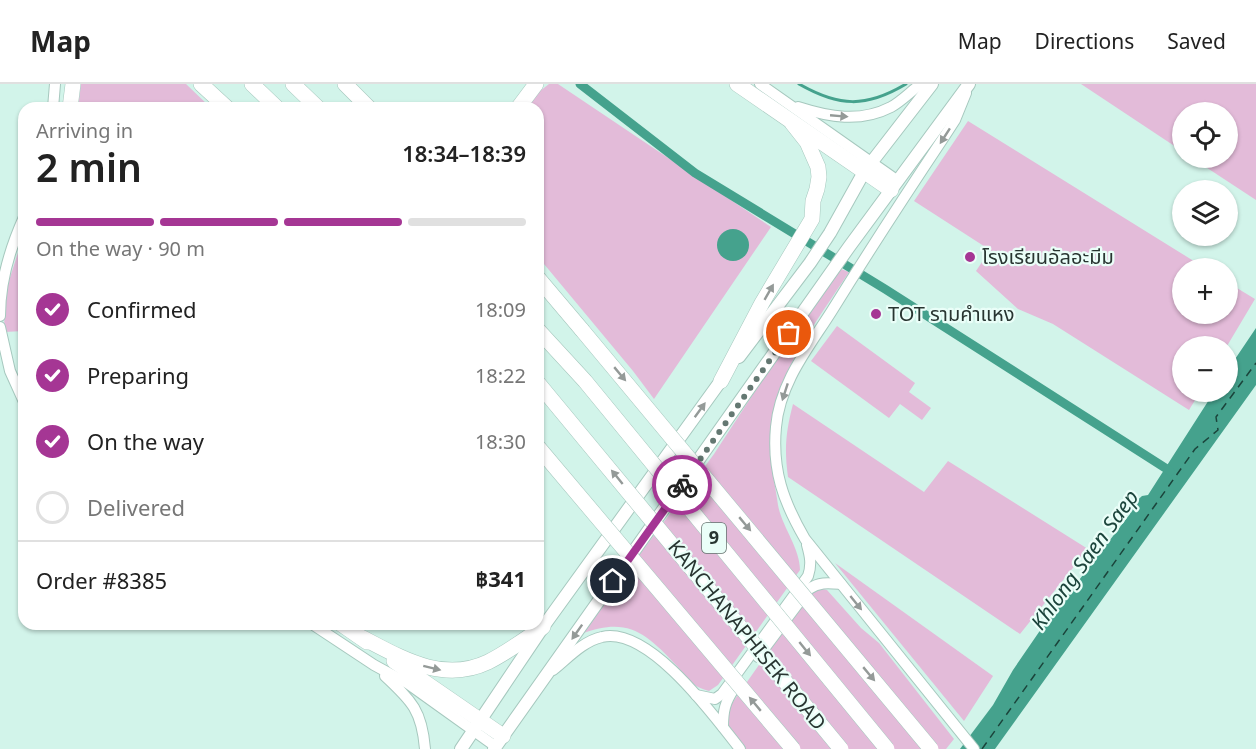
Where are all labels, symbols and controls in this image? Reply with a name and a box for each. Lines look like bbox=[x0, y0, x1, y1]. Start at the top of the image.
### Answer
text: Map bbox=[30, 22, 91, 60]
text: Map bbox=[958, 27, 1002, 55]
text: Directions bbox=[1035, 27, 1134, 55]
text: Saved bbox=[1167, 27, 1226, 55]
map controls bbox=[1172, 102, 1238, 402]
button: locate bbox=[1172, 102, 1238, 168]
one-way arrow bbox=[830, 111, 849, 121]
text: Arriving in bbox=[36, 117, 133, 144]
one-way arrow bbox=[939, 128, 950, 145]
text: 18:34–18:39 bbox=[402, 138, 526, 168]
text: 2 min bbox=[36, 140, 142, 193]
button: layers bbox=[1172, 180, 1238, 246]
text: On the way · 90 m bbox=[36, 235, 205, 262]
place label: โรงเรียนอัลอะมีม bbox=[982, 243, 1114, 270]
marker: โรงเรียนอัลอะมีม bbox=[963, 250, 977, 264]
button: + bbox=[1172, 258, 1238, 324]
one-way arrow bbox=[764, 283, 774, 300]
icon: check bbox=[36, 293, 69, 326]
text: Confirmed bbox=[87, 294, 197, 324]
text: 18:09 bbox=[475, 296, 526, 323]
place label: TOT รามคำแหง bbox=[888, 300, 1014, 327]
pin bbox=[763, 307, 814, 358]
marker: TOT รามคำแหง bbox=[869, 307, 883, 321]
icon: bag bbox=[772, 316, 805, 349]
button: − bbox=[1172, 336, 1238, 402]
icon: check bbox=[36, 359, 69, 392]
text: Preparing bbox=[87, 360, 189, 390]
text: 18:22 bbox=[475, 362, 526, 389]
one-way arrow bbox=[614, 366, 627, 382]
one-way arrow bbox=[780, 383, 789, 401]
one-way arrow bbox=[694, 402, 706, 418]
icon: check bbox=[36, 425, 69, 458]
text: On the way bbox=[87, 426, 204, 456]
text: 18:30 bbox=[475, 428, 526, 455]
courier bbox=[652, 455, 712, 515]
one-way arrow bbox=[610, 469, 623, 485]
icon: bike bbox=[666, 469, 699, 502]
water label: Khlong Saen Saep bbox=[1024, 484, 1145, 635]
text: Delivered bbox=[87, 492, 185, 522]
one-way arrow bbox=[738, 516, 751, 531]
road number: 9 bbox=[702, 523, 726, 553]
street label: KANCHANAPHISEK ROAD bbox=[662, 534, 832, 735]
pin bbox=[587, 555, 638, 606]
text: ฿341 bbox=[475, 563, 526, 593]
icon: home bbox=[596, 564, 629, 597]
text: Order #8385 bbox=[36, 565, 167, 595]
one-way arrow bbox=[850, 595, 863, 611]
one-way arrow bbox=[571, 623, 583, 639]
one-way arrow bbox=[798, 641, 811, 656]
one-way arrow bbox=[422, 664, 441, 674]
one-way arrow bbox=[862, 666, 875, 681]
one-way arrow bbox=[749, 696, 762, 712]

